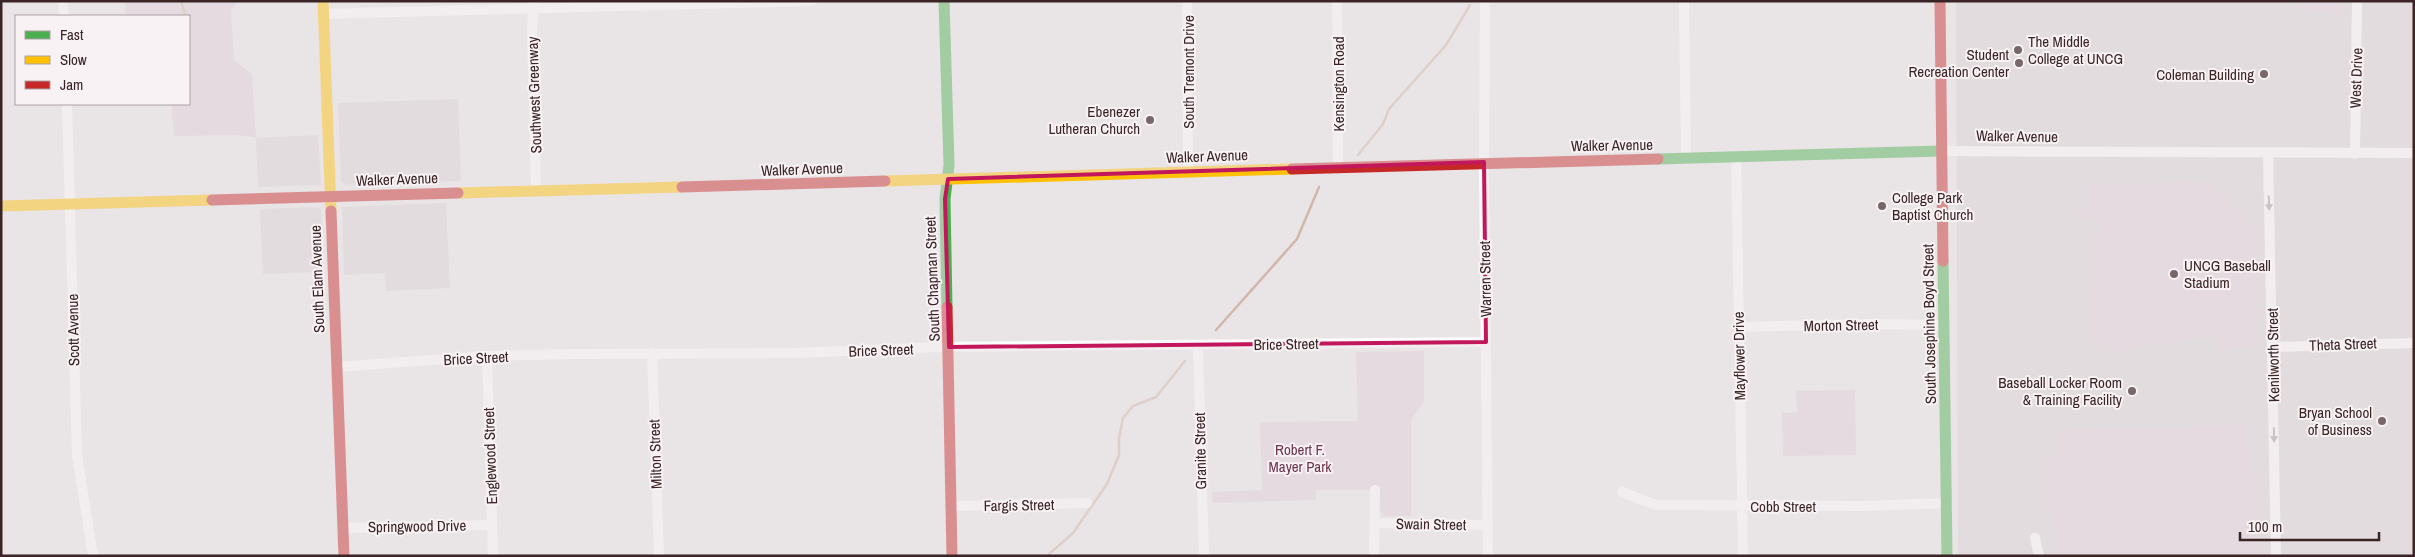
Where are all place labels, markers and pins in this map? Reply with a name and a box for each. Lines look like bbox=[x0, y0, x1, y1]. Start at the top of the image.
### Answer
place label: The Middle College at UNCG bbox=[2028, 31, 2123, 69]
place label: Student Recreation Center bbox=[1908, 44, 2010, 82]
marker: The Middle College at UNCG bbox=[2012, 44, 2024, 56]
marker: Student Recreation Center bbox=[2013, 57, 2025, 69]
place label: Coleman Building bbox=[2156, 64, 2254, 85]
marker: Coleman Building bbox=[2258, 68, 2270, 80]
place label: Ebenezer Lutheran Church bbox=[1048, 101, 1140, 139]
marker: Ebenezer Lutheran Church bbox=[1144, 114, 1156, 126]
place label: College Park Baptist Church bbox=[1892, 187, 1973, 225]
marker: College Park Baptist Church bbox=[1876, 200, 1888, 212]
place label: UNCG Baseball Stadium bbox=[2184, 255, 2271, 293]
marker: UNCG Baseball Stadium bbox=[2168, 268, 2180, 280]
place label: Baseball Locker Room & Training Facility bbox=[1998, 372, 2123, 410]
marker: Baseball Locker Room & Training Facility bbox=[2126, 385, 2138, 397]
place label: Bryan School of Business bbox=[2299, 402, 2372, 440]
marker: Bryan School of Business bbox=[2376, 415, 2388, 427]

